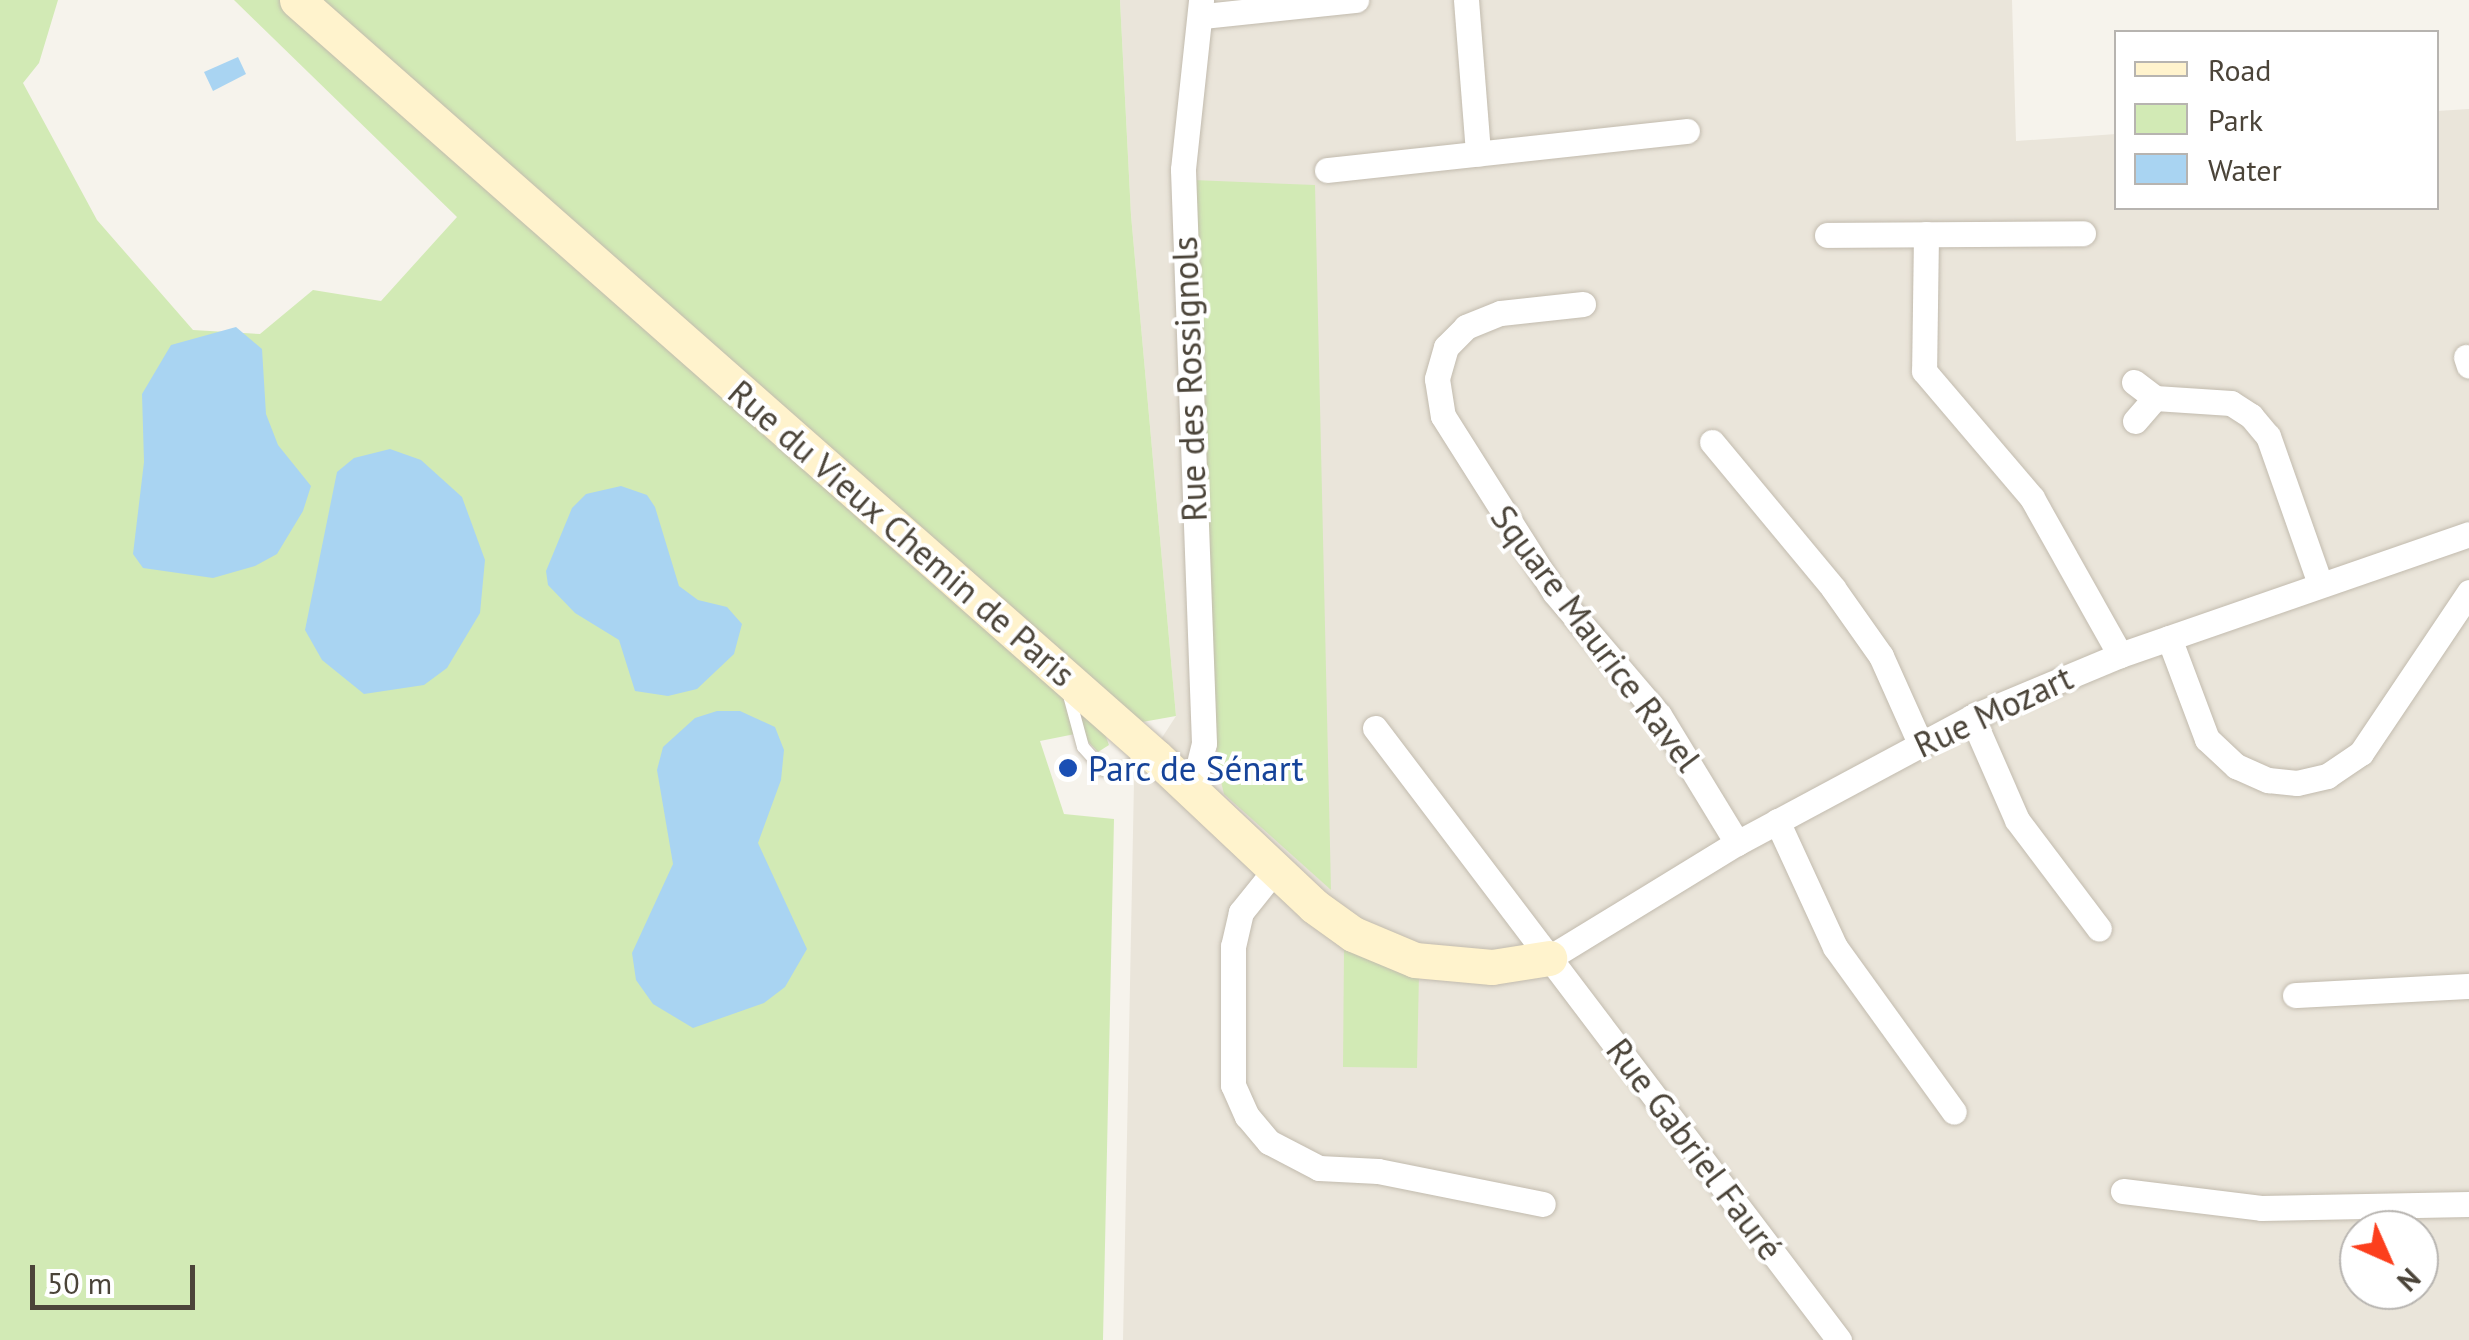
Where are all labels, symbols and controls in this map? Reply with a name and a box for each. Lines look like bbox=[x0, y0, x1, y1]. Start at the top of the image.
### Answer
legend bbox=[2114, 30, 2439, 210]
text: Road bbox=[2208, 50, 2272, 89]
text: Park bbox=[2208, 100, 2263, 139]
text: Water bbox=[2208, 150, 2282, 189]
street label: Rue des Rossignols bbox=[1163, 236, 1215, 522]
street label: Rue du Vieux Chemin de Paris bbox=[719, 370, 1085, 696]
street label: Square Maurice Ravel bbox=[1482, 497, 1710, 779]
street label: Rue Mozart bbox=[1907, 656, 2079, 766]
place label: Parc de Sénart bbox=[1088, 747, 1304, 789]
marker: Parc de Sénart bbox=[1057, 757, 1079, 779]
street label: Rue Gabriel Fauré bbox=[1598, 1030, 1792, 1268]
north arrow bbox=[2339, 1210, 2439, 1310]
scale bar bbox=[35, 1245, 200, 1307]
text: N bbox=[2390, 1261, 2429, 1300]
text: 50 m bbox=[47, 1263, 112, 1302]

